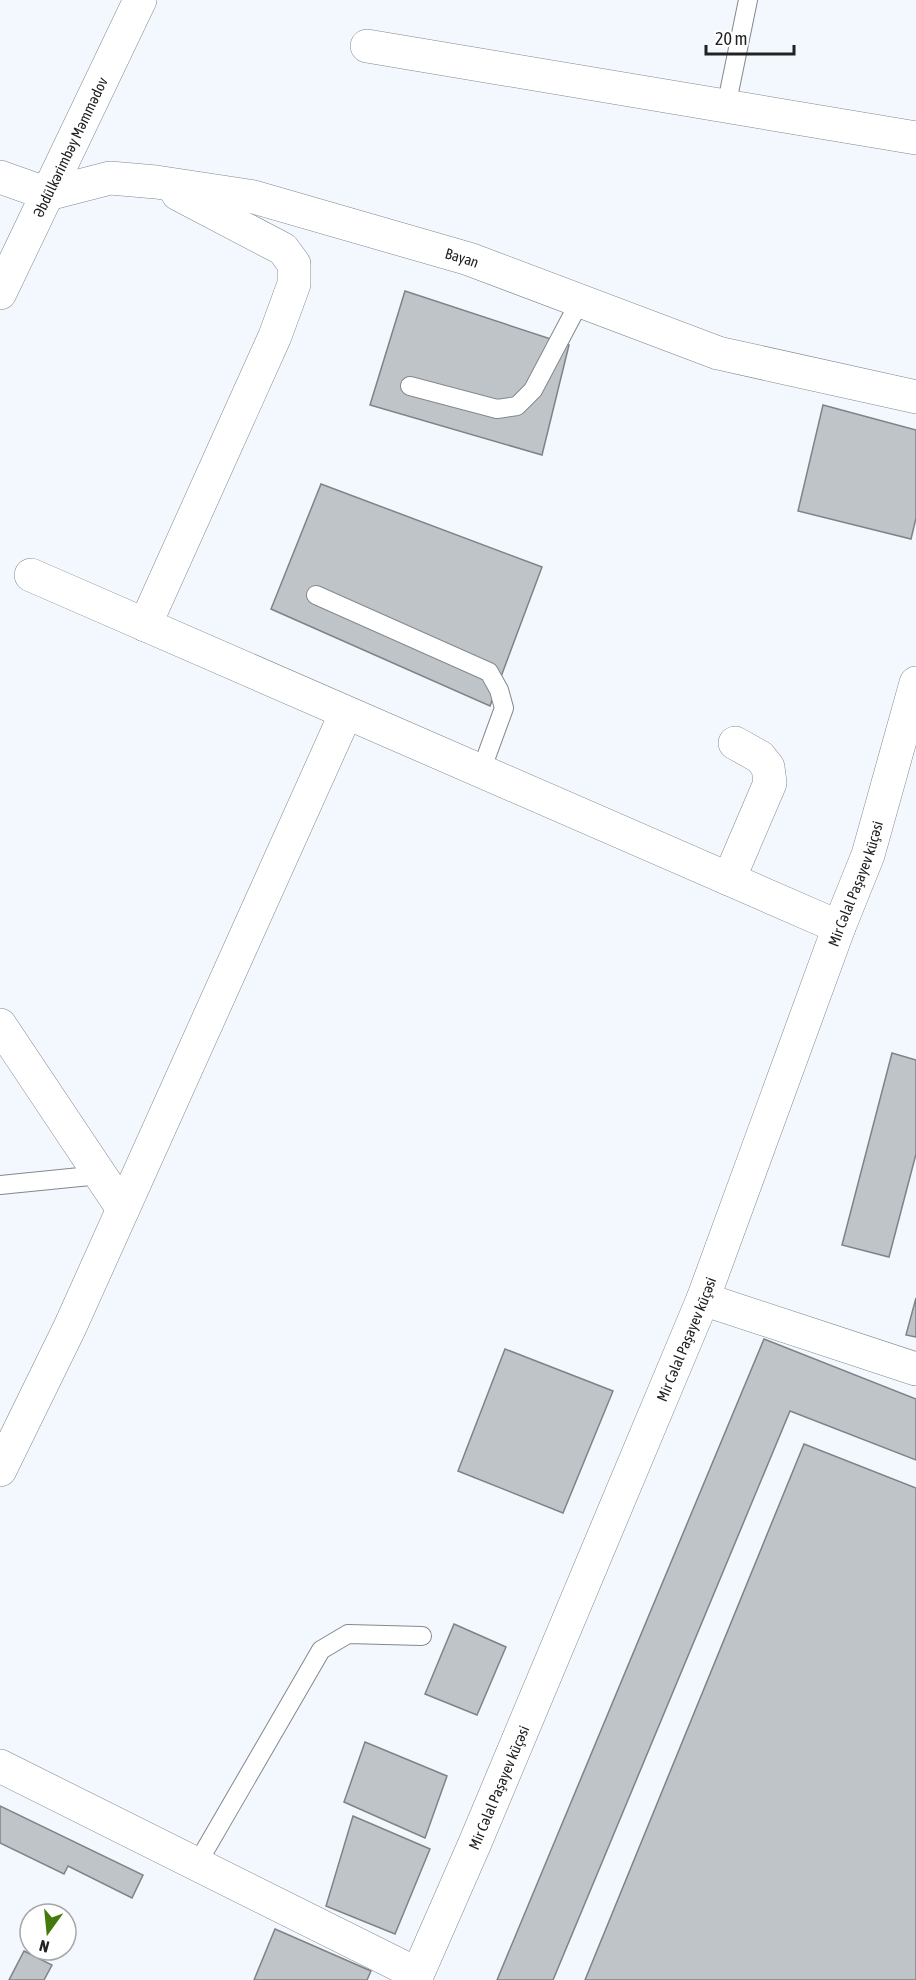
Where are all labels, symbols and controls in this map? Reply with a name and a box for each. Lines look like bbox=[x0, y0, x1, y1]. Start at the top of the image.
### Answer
scale bar bbox=[706, 18, 794, 56]
text: 20 m bbox=[715, 28, 747, 49]
street label: Əbdülkərimbəy Məmmədov bbox=[29, 74, 110, 219]
street label: Bayan bbox=[443, 244, 482, 271]
street label: Mir Cəlal Paşayev küçəsi bbox=[824, 819, 886, 949]
street label: Mir Cəlal Paşayev küçəsi bbox=[653, 1274, 719, 1404]
street label: Mir Cəlal Paşayev küçəsi bbox=[465, 1723, 532, 1852]
north arrow bbox=[18, 1902, 78, 1962]
text: N bbox=[37, 1937, 51, 1956]

